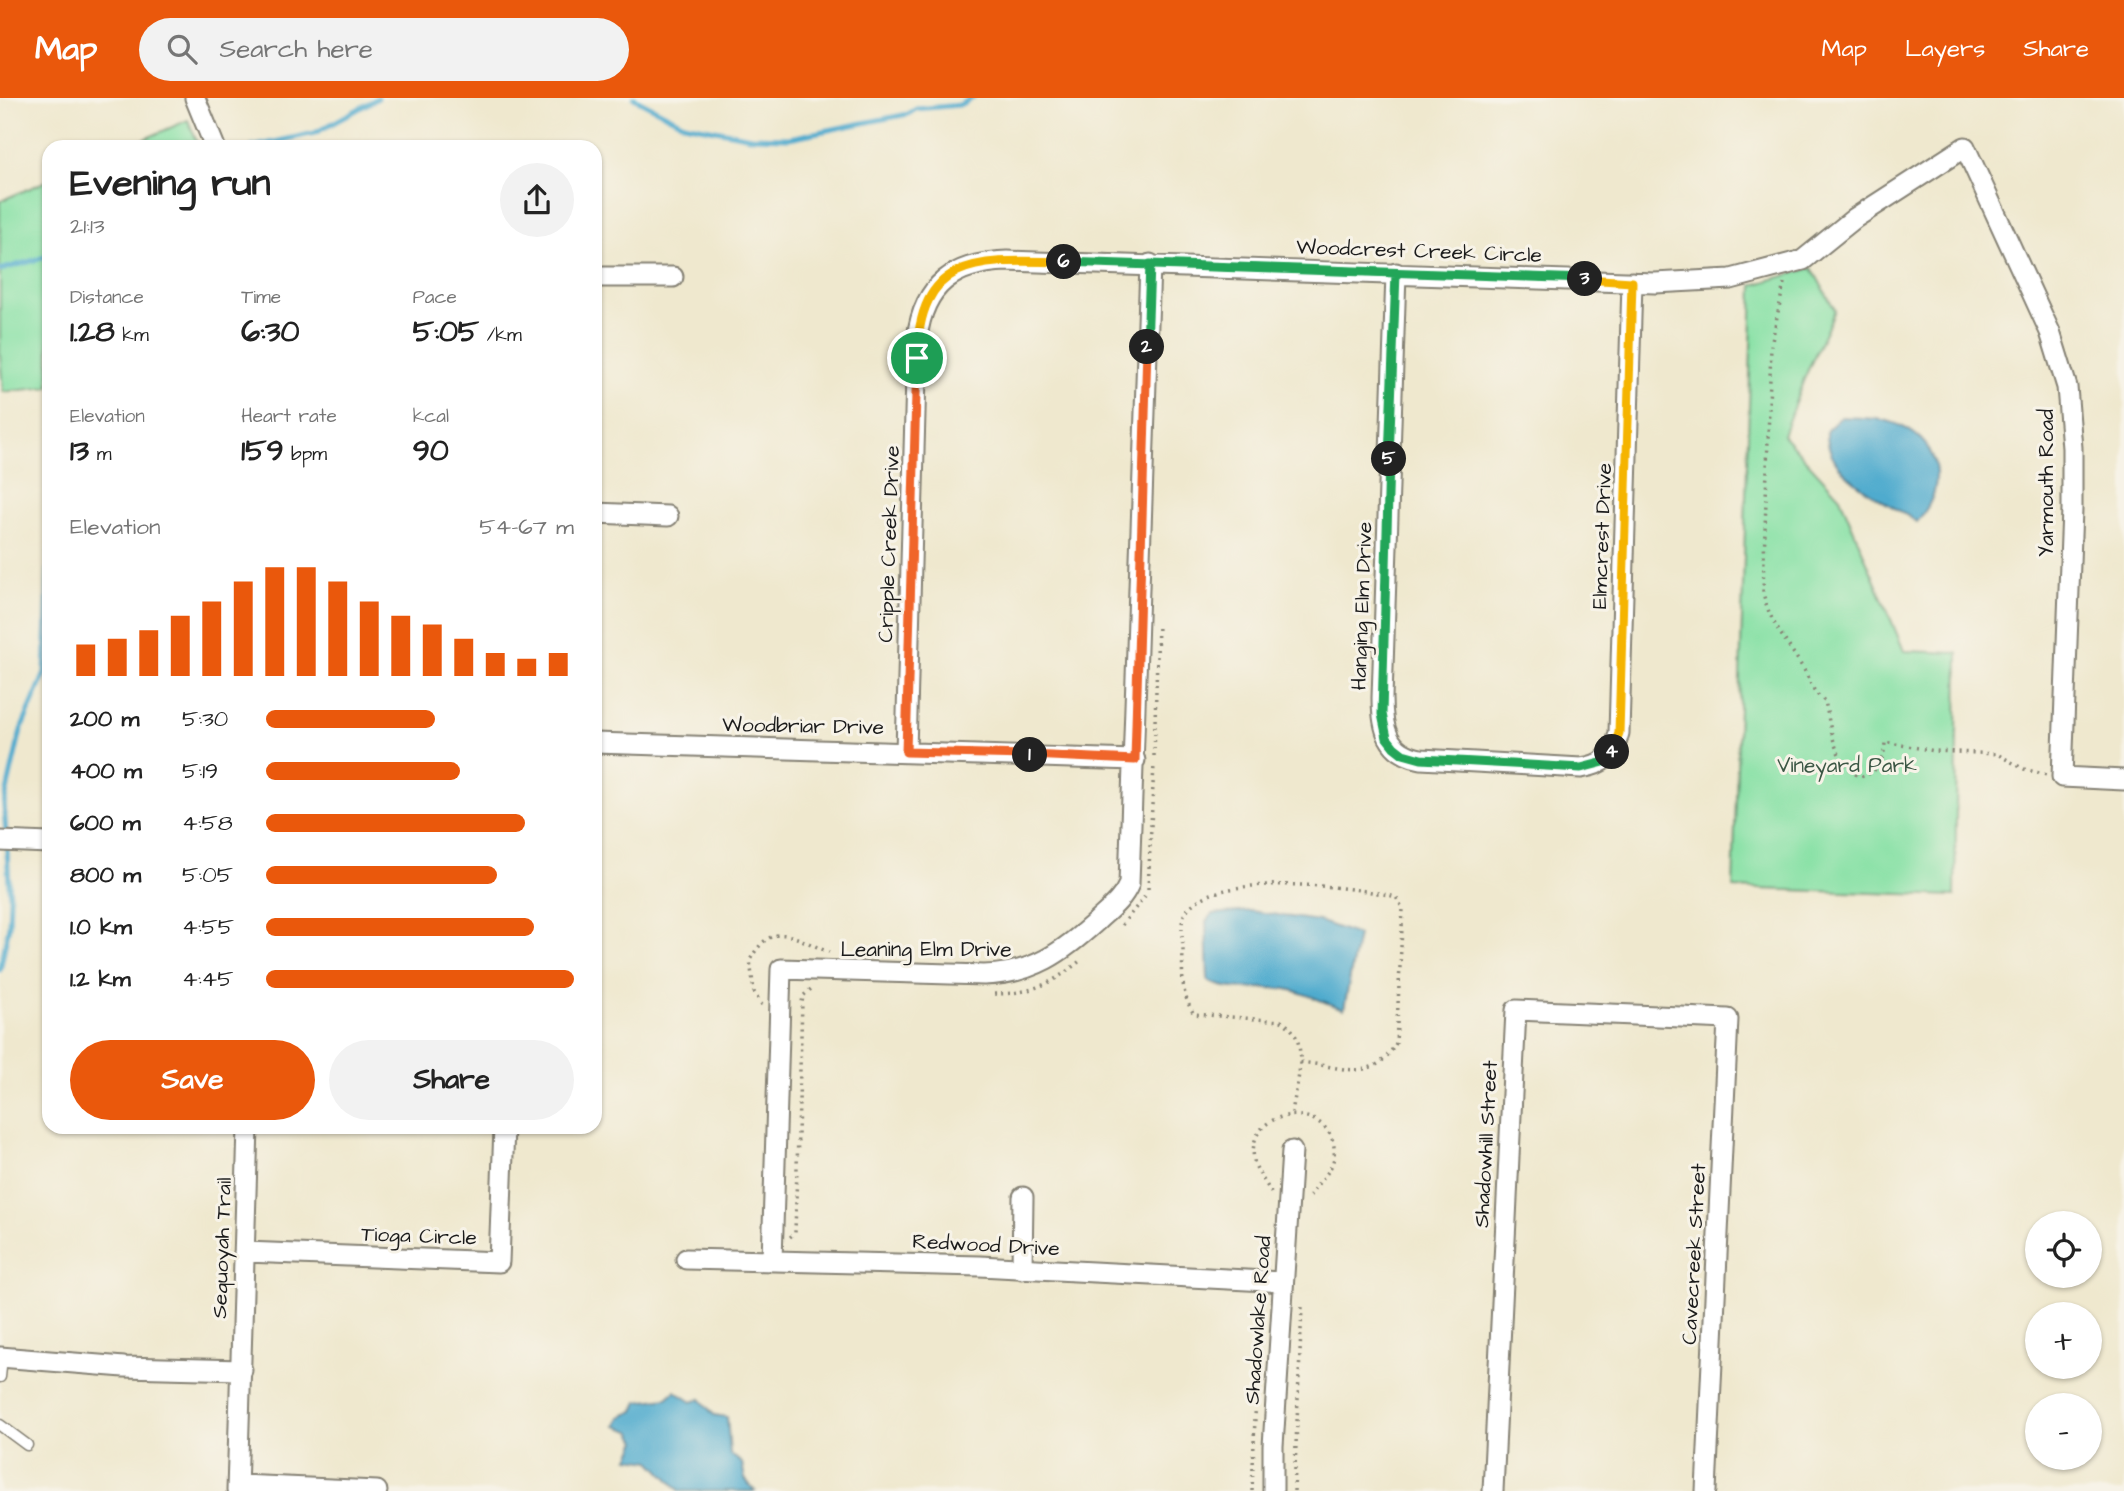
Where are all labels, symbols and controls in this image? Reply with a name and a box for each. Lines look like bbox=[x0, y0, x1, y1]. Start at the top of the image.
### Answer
search box bbox=[139, 18, 629, 81]
text: Map bbox=[35, 26, 97, 72]
icon: search bbox=[163, 30, 201, 68]
text: Search here bbox=[219, 31, 373, 67]
text: Map bbox=[1822, 32, 1867, 66]
text: Layers bbox=[1905, 32, 1985, 66]
text: Share bbox=[2023, 32, 2089, 66]
text: Evening run bbox=[70, 158, 271, 210]
button: share bbox=[500, 163, 574, 237]
text: 21:13 bbox=[70, 210, 105, 242]
street label: Woodcrest Creek Circle bbox=[1296, 232, 1542, 270]
pin: 6 bbox=[1046, 244, 1082, 280]
text: 6 bbox=[1058, 248, 1069, 275]
pin: 3 bbox=[1568, 262, 1602, 296]
text: 3 bbox=[1580, 265, 1589, 292]
text: Distance bbox=[70, 284, 144, 311]
text: Time bbox=[241, 284, 281, 311]
text: Pace bbox=[413, 284, 457, 311]
text: 1.28 bbox=[70, 311, 115, 353]
text: 6:30 bbox=[241, 311, 299, 353]
text: 5:05 bbox=[413, 311, 479, 353]
text: km bbox=[115, 322, 149, 349]
text: /km bbox=[479, 322, 522, 349]
pin bbox=[887, 328, 947, 388]
pin: 2 bbox=[1130, 330, 1164, 364]
text: 2 bbox=[1141, 333, 1152, 360]
icon: arrive bbox=[898, 339, 936, 377]
text: Elevation bbox=[70, 403, 145, 430]
text: Heart rate bbox=[241, 403, 337, 430]
text: kcal bbox=[413, 403, 449, 430]
street label: Yarmouth Road bbox=[2032, 409, 2061, 557]
text: 13 bbox=[70, 430, 89, 472]
text: 159 bbox=[241, 430, 284, 472]
text: 90 bbox=[413, 430, 449, 472]
text: m bbox=[89, 441, 112, 468]
text: bpm bbox=[284, 441, 327, 468]
pin: 5 bbox=[1372, 442, 1406, 476]
street label: Cripple Creek Drive bbox=[871, 445, 908, 643]
text: 5 bbox=[1382, 445, 1395, 472]
street label: Elmcrest Drive bbox=[1585, 462, 1619, 610]
text: Elevation bbox=[70, 511, 161, 543]
text: 54–67 m bbox=[479, 511, 574, 543]
street label: Hanging Elm Drive bbox=[1345, 521, 1381, 691]
text: 200 m bbox=[70, 703, 139, 735]
text: 5:30 bbox=[182, 703, 228, 735]
street label: Woodbriar Drive bbox=[722, 710, 884, 742]
pin: 4 bbox=[1594, 734, 1630, 770]
pin: 1 bbox=[1012, 738, 1048, 772]
text: 4 bbox=[1605, 738, 1618, 765]
text: 1 bbox=[1028, 741, 1031, 768]
park label: Vineyard Park bbox=[1777, 751, 1917, 782]
text: 400 m bbox=[70, 755, 142, 787]
text: 5:19 bbox=[182, 755, 218, 787]
text: 600 m bbox=[70, 807, 141, 839]
text: 4:58 bbox=[182, 807, 233, 839]
text: 800 m bbox=[70, 859, 141, 891]
text: 5:05 bbox=[182, 859, 233, 891]
text: 1.0 km bbox=[70, 911, 132, 943]
text: 4:55 bbox=[182, 911, 234, 943]
street label: Leaning Elm Drive bbox=[840, 935, 1012, 966]
text: 1.2 km bbox=[70, 963, 131, 995]
text: 4:45 bbox=[182, 963, 233, 995]
button: Save bbox=[70, 1040, 315, 1120]
button: Share bbox=[329, 1040, 574, 1120]
street label: Shadowhill Street bbox=[1467, 1059, 1505, 1228]
street label: Cavecreek Street bbox=[1675, 1162, 1713, 1345]
street label: Sequoyah Trail bbox=[205, 1177, 241, 1319]
map controls bbox=[2025, 1211, 2102, 1470]
button: locate bbox=[2025, 1211, 2102, 1288]
street label: Tioga Circle bbox=[361, 1219, 477, 1255]
street label: Redwood Drive bbox=[912, 1227, 1060, 1263]
street label: Shadowlake Road bbox=[1238, 1234, 1278, 1405]
button: + bbox=[2025, 1302, 2102, 1379]
button: − bbox=[2025, 1393, 2102, 1470]

